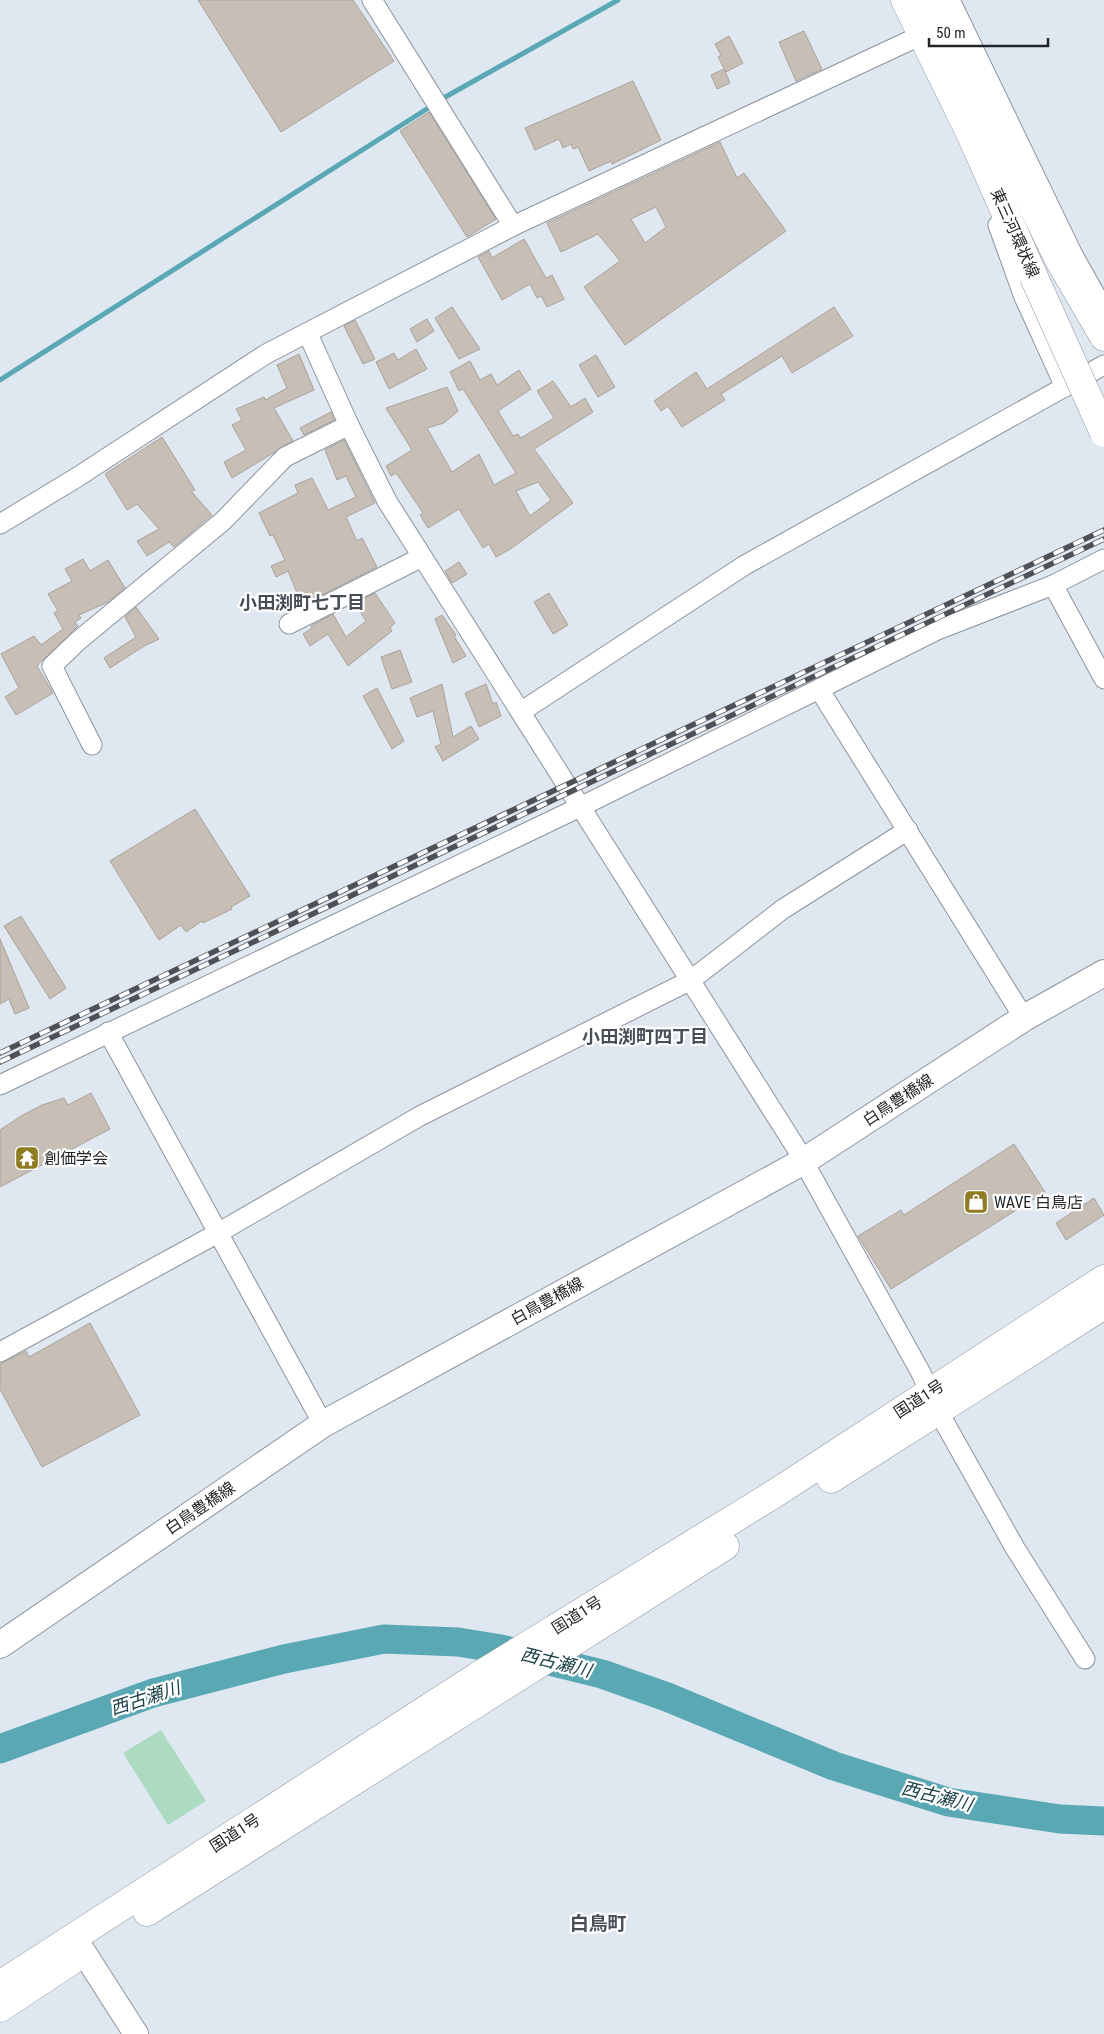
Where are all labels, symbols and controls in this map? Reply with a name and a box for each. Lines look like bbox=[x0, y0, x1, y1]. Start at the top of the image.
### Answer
scale bar bbox=[929, 15, 1048, 47]
text: 50 m bbox=[936, 24, 966, 42]
street label: 東三河環状線 bbox=[987, 185, 1043, 281]
district label: 小田渕町七丁目 bbox=[239, 592, 365, 613]
district label: 小田渕町四丁目 bbox=[582, 1026, 708, 1047]
street label: 白鳥豊橋線 bbox=[859, 1070, 937, 1130]
temple icon: 創価学会 bbox=[14, 1145, 40, 1171]
place label: 創価学会 bbox=[44, 1149, 108, 1168]
shop icon: WAVE 白鳥店 bbox=[963, 1189, 989, 1215]
place label: WAVE 白鳥店 bbox=[994, 1193, 1083, 1212]
street label: 白鳥豊橋線 bbox=[507, 1273, 587, 1329]
street label: 国道1号 bbox=[890, 1376, 948, 1422]
street label: 白鳥豊橋線 bbox=[162, 1478, 238, 1538]
street label: 国道1号 bbox=[548, 1592, 606, 1638]
water label: 西古瀬川 bbox=[519, 1643, 595, 1681]
water label: 西古瀬川 bbox=[108, 1676, 184, 1719]
water label: 西古瀬川 bbox=[900, 1777, 976, 1815]
street label: 国道1号 bbox=[206, 1810, 264, 1856]
district label: 白鳥町 bbox=[569, 1912, 627, 1935]

